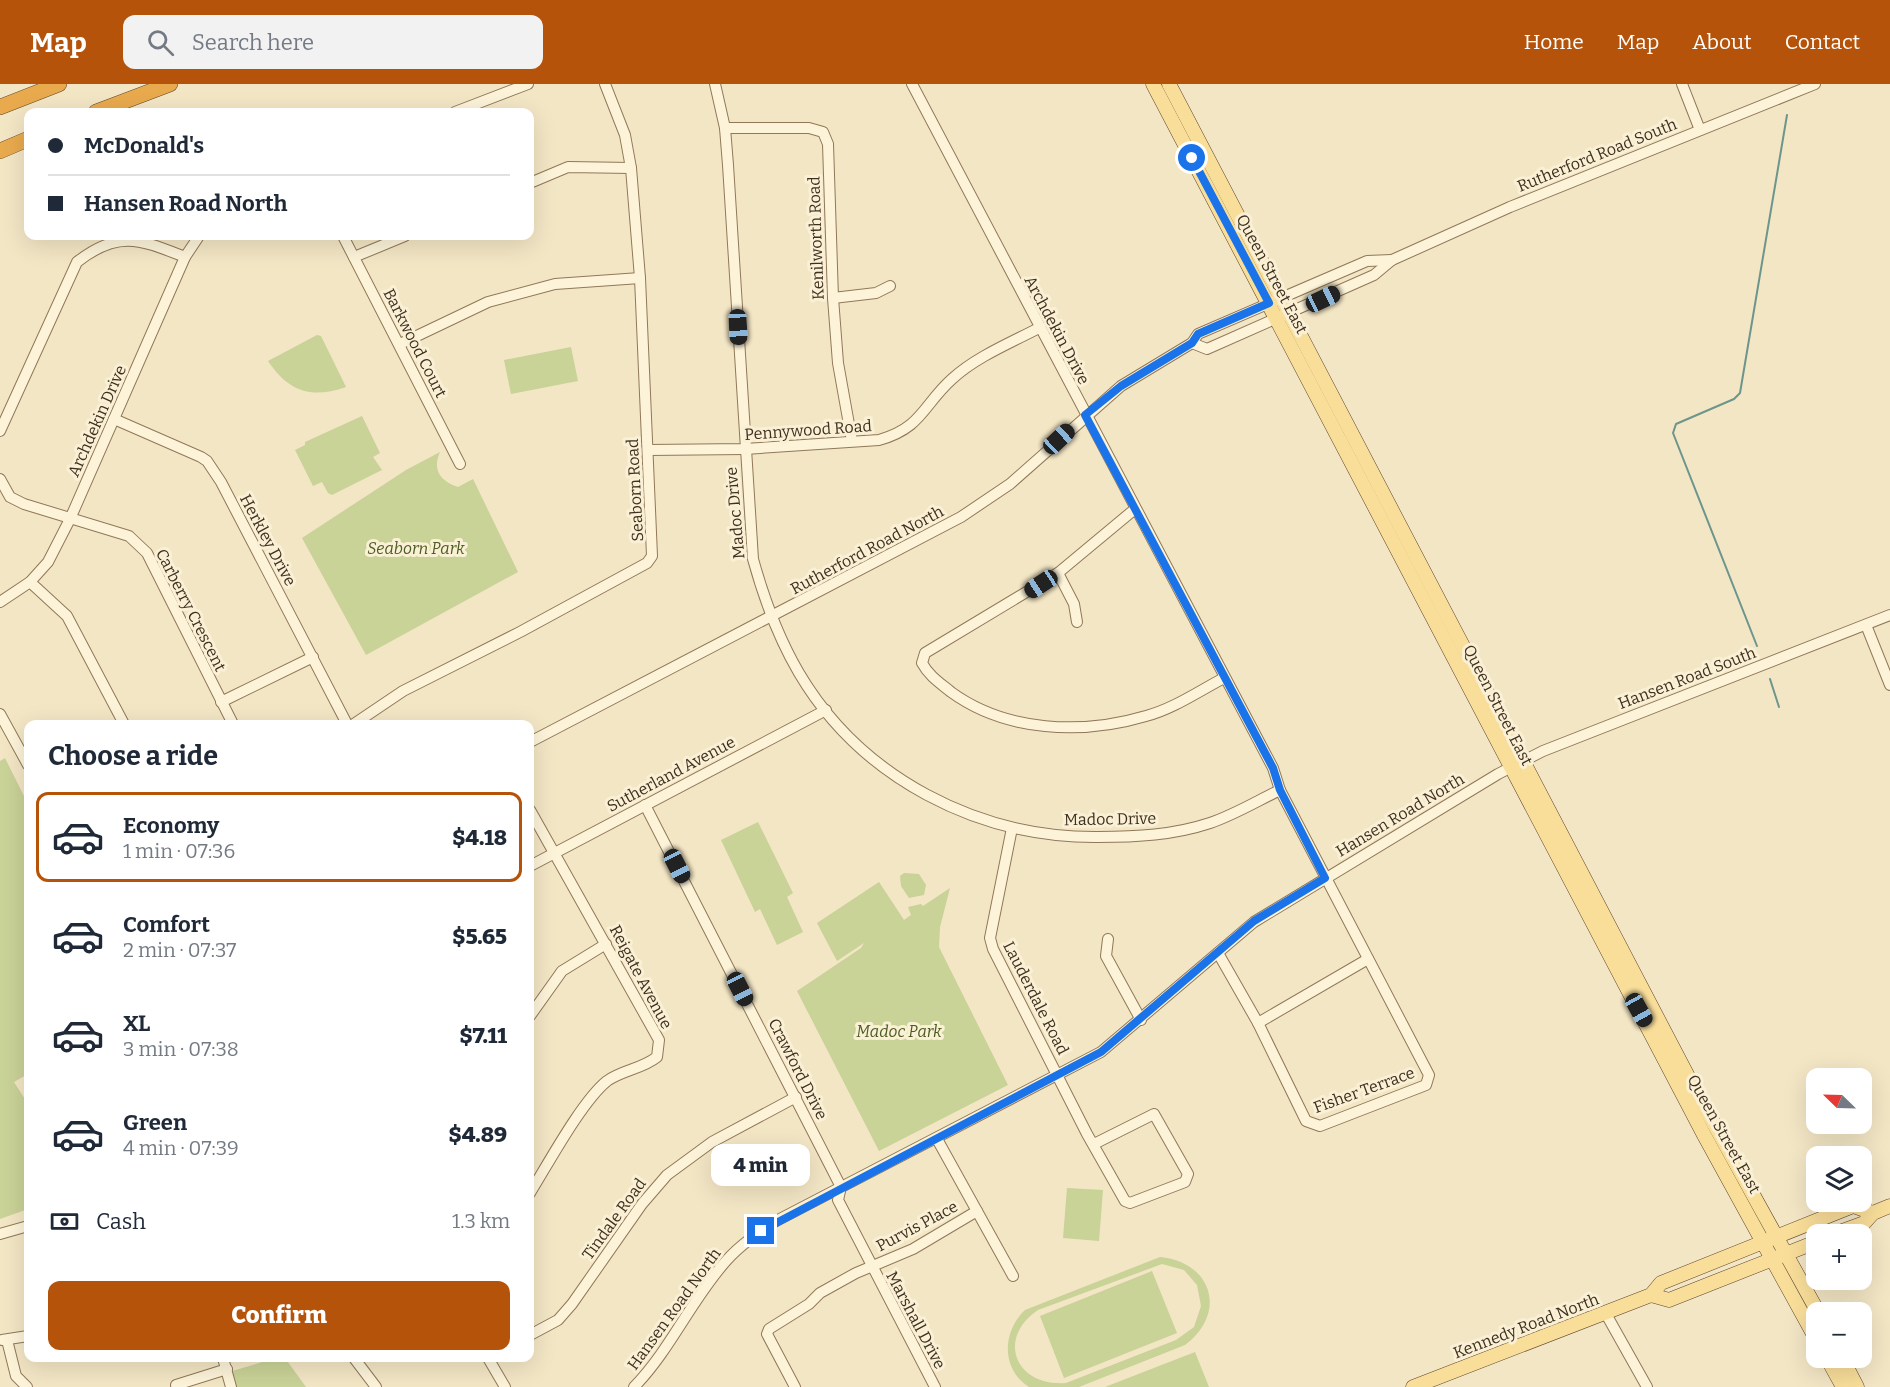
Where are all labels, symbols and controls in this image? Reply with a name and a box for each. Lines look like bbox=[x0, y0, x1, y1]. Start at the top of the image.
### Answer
search box bbox=[123, 15, 543, 69]
text: Map bbox=[30, 26, 87, 59]
icon: search bbox=[144, 26, 177, 59]
text: Search here bbox=[192, 29, 314, 56]
text: Home bbox=[1524, 29, 1584, 55]
text: Map bbox=[1617, 29, 1659, 55]
text: About bbox=[1692, 29, 1752, 55]
text: Contact bbox=[1785, 29, 1860, 55]
street label: Rutherford Road South bbox=[1514, 114, 1680, 196]
text: McDonald's bbox=[84, 132, 204, 159]
route start bbox=[1178, 144, 1205, 171]
street label: Kenilworth Road bbox=[804, 175, 828, 300]
text: Hansen Road North bbox=[84, 190, 287, 217]
street label: Queen Street East bbox=[1232, 211, 1312, 337]
street label: Archdekin Drive bbox=[1020, 272, 1094, 388]
car bbox=[1303, 283, 1343, 315]
street label: Barkwood Court bbox=[379, 285, 451, 401]
car bbox=[728, 309, 748, 345]
street label: Archdekin Drive bbox=[64, 362, 130, 480]
street label: Pennywood Road bbox=[744, 416, 873, 444]
car bbox=[1040, 420, 1078, 458]
street label: Seaborn Road bbox=[623, 437, 647, 542]
street label: Madoc Drive bbox=[722, 466, 748, 560]
street label: Herkley Drive bbox=[236, 491, 300, 589]
street label: Rutherford Road North bbox=[787, 502, 947, 598]
park label: Seaborn Park bbox=[367, 539, 465, 558]
street label: Carberry Crescent bbox=[152, 546, 230, 675]
car bbox=[1021, 567, 1061, 601]
street label: Queen Street East bbox=[1459, 641, 1537, 769]
street label: Hansen Road South bbox=[1615, 643, 1759, 713]
street label: Sutherland Avenue bbox=[604, 732, 738, 816]
text: Choose a ride bbox=[48, 740, 218, 772]
street label: Hansen Road North bbox=[1332, 769, 1468, 861]
street label: Madoc Drive bbox=[1064, 809, 1156, 829]
icon: car bbox=[51, 810, 105, 864]
text: Economy bbox=[123, 812, 219, 839]
text: $4.18 bbox=[452, 824, 507, 851]
text: 1 min · 07:36 bbox=[123, 839, 235, 863]
car bbox=[661, 846, 693, 886]
icon: car bbox=[51, 909, 105, 963]
text: Comfort bbox=[123, 911, 210, 938]
street label: Reigate Avenue bbox=[606, 922, 676, 1032]
text: $5.65 bbox=[452, 923, 507, 950]
text: 2 min · 07:37 bbox=[123, 938, 236, 962]
street label: Lauderdale Road bbox=[999, 938, 1073, 1058]
car bbox=[724, 969, 756, 1009]
car bbox=[1622, 990, 1656, 1030]
icon: car bbox=[51, 1008, 105, 1062]
text: XL bbox=[123, 1010, 150, 1037]
street label: Crawford Drive bbox=[764, 1015, 832, 1123]
text: $7.11 bbox=[460, 1022, 507, 1049]
park label: Madoc Park bbox=[856, 1022, 942, 1041]
text: 3 min · 07:38 bbox=[123, 1037, 239, 1061]
street label: Fisher Terrace bbox=[1311, 1063, 1417, 1117]
north arrow bbox=[1806, 1068, 1872, 1134]
map controls bbox=[1806, 1068, 1872, 1368]
street label: Queen Street East bbox=[1683, 1071, 1765, 1197]
icon: car bbox=[51, 1107, 105, 1161]
text: Green bbox=[123, 1109, 187, 1136]
text: $4.89 bbox=[449, 1121, 507, 1148]
text: 4 min · 07:39 bbox=[123, 1136, 239, 1160]
callout: 4 min bbox=[712, 1144, 810, 1186]
button: layers bbox=[1806, 1146, 1872, 1212]
text: 4 min bbox=[733, 1153, 788, 1177]
street label: Tindale Road bbox=[578, 1174, 650, 1263]
street label: Purvis Place bbox=[873, 1197, 961, 1255]
icon: cash bbox=[48, 1205, 81, 1238]
text: Cash bbox=[96, 1208, 146, 1235]
text: 1.3 km bbox=[452, 1209, 510, 1233]
route end bbox=[747, 1217, 774, 1244]
button: + bbox=[1806, 1224, 1872, 1290]
street label: Hansen Road North bbox=[623, 1244, 725, 1374]
street label: Marshall Drive bbox=[882, 1268, 950, 1372]
button: Confirm bbox=[48, 1281, 510, 1350]
street label: Kennedy Road North bbox=[1451, 1289, 1602, 1363]
button: − bbox=[1806, 1302, 1872, 1368]

